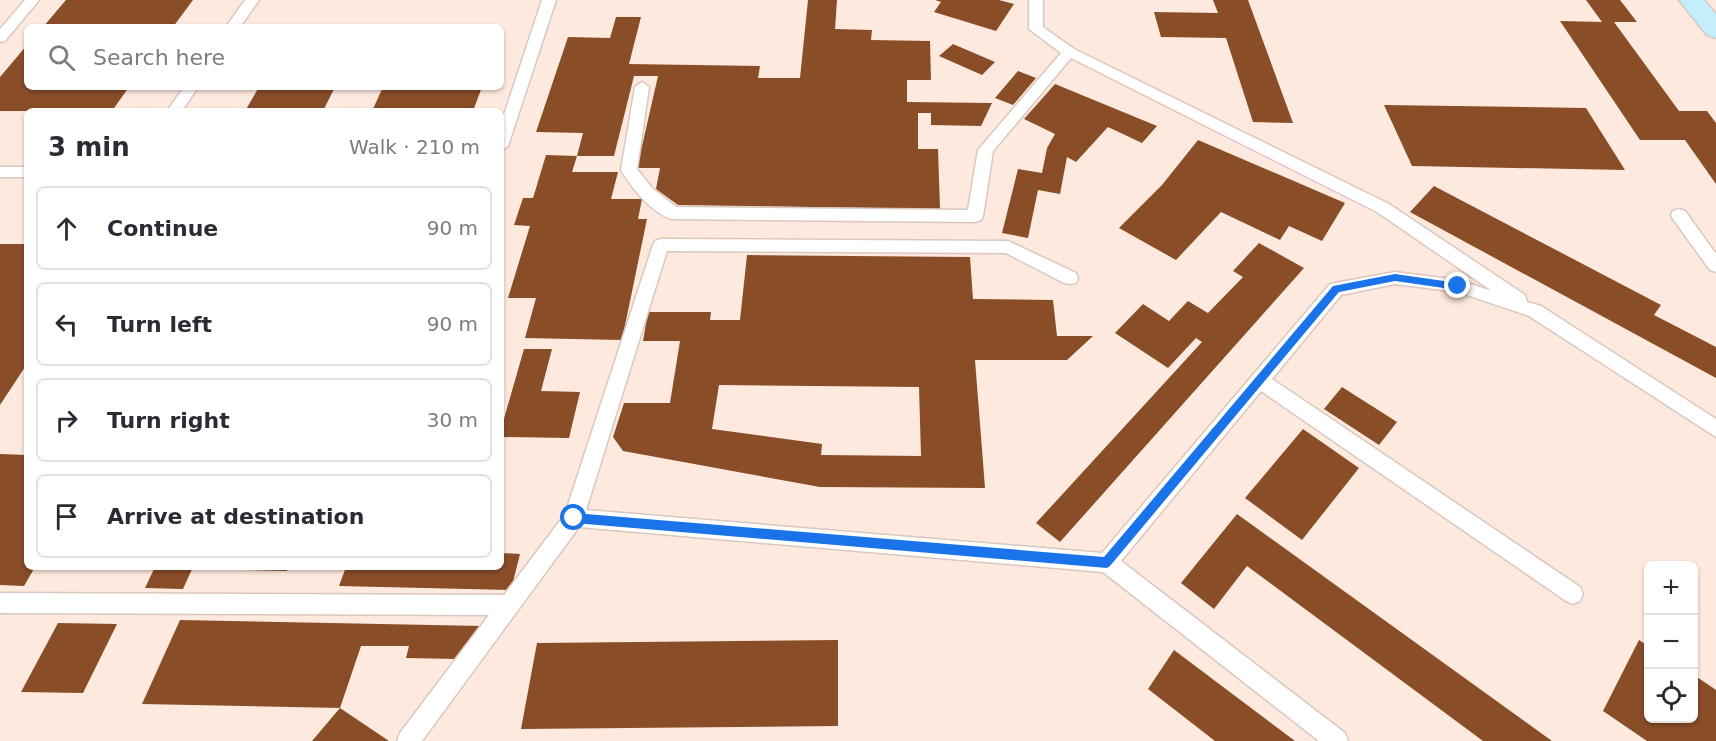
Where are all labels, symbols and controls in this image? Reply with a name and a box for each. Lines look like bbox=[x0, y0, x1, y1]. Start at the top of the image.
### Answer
search box bbox=[24, 24, 504, 90]
icon: search bbox=[45, 41, 78, 74]
text: Search here bbox=[93, 45, 225, 70]
text: 3 min bbox=[48, 132, 130, 162]
text: Walk · 210 m bbox=[349, 135, 480, 159]
icon: ahead bbox=[50, 212, 83, 245]
text: Continue bbox=[107, 216, 218, 241]
text: 90 m bbox=[427, 216, 478, 240]
route end bbox=[1444, 272, 1470, 298]
icon: left bbox=[50, 308, 83, 341]
text: Turn left bbox=[107, 312, 212, 337]
text: 90 m bbox=[427, 312, 478, 336]
icon: right bbox=[50, 404, 83, 437]
text: Turn right bbox=[107, 408, 230, 433]
text: 30 m bbox=[427, 408, 478, 432]
icon: arrive bbox=[50, 500, 83, 533]
text: Arrive at destination bbox=[107, 504, 364, 529]
route start bbox=[560, 504, 586, 530]
map controls bbox=[1644, 561, 1698, 723]
button: + bbox=[1644, 561, 1698, 615]
button: − bbox=[1644, 615, 1698, 669]
button: locate bbox=[1644, 669, 1698, 723]

